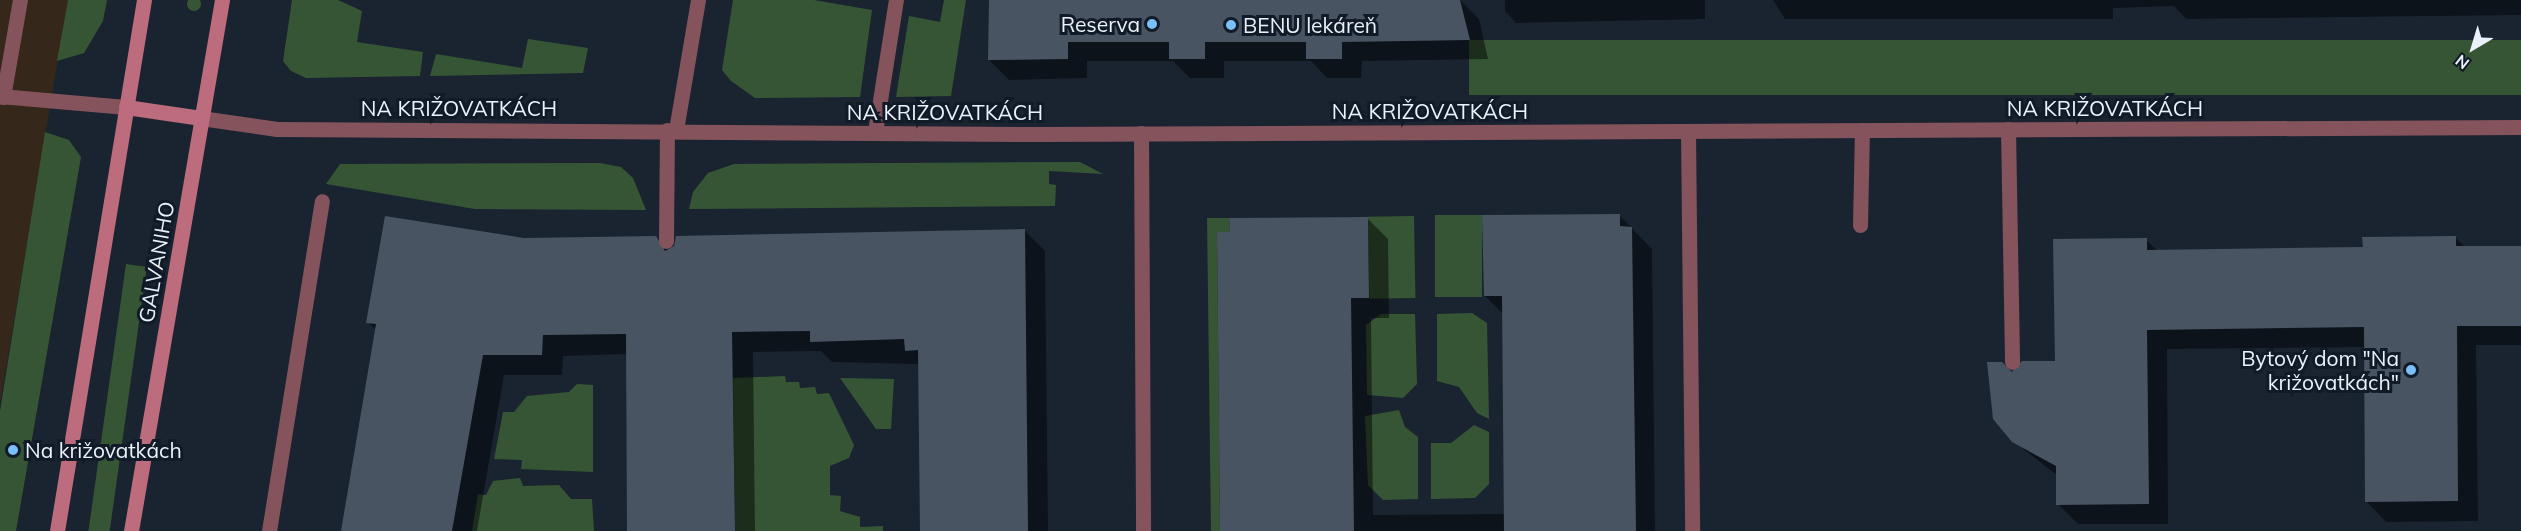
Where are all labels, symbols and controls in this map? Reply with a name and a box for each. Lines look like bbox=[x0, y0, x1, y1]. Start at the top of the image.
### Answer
place label: Reserva bbox=[1061, 11, 1140, 37]
place label: BENU lekáreň bbox=[1243, 12, 1377, 38]
marker: Reserva bbox=[1145, 17, 1159, 31]
marker: BENU lekáreň bbox=[1224, 18, 1238, 32]
north arrow bbox=[2443, 18, 2503, 78]
text: N bbox=[2451, 51, 2473, 74]
street label: NA KRIŽOVATKÁCH bbox=[361, 95, 557, 121]
street label: NA KRIŽOVATKÁCH bbox=[2007, 95, 2203, 121]
street label: NA KRIŽOVATKÁCH bbox=[1332, 98, 1528, 124]
street label: NA KRIŽOVATKÁCH bbox=[847, 99, 1043, 125]
street label: GALVANIHO bbox=[133, 199, 179, 325]
place label: Bytový dom "Na križovatkách" bbox=[2241, 345, 2399, 395]
marker: Bytový dom "Na križovatkách" bbox=[2404, 363, 2418, 377]
place label: Na križovatkách bbox=[25, 437, 182, 463]
marker: Na križovatkách bbox=[6, 443, 20, 457]

